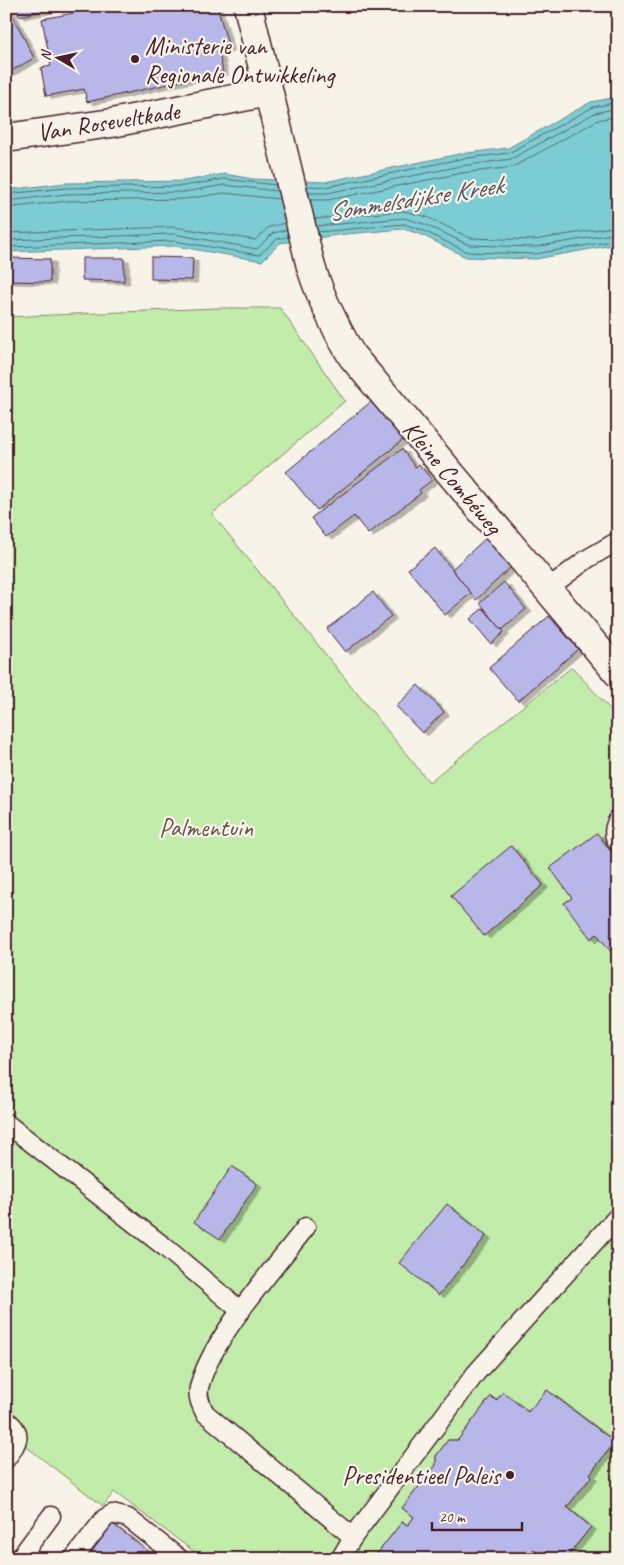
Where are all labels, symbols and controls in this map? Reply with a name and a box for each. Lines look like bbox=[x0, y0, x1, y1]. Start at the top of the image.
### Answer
place label: Ministerie van Regionale Ontwikkeling bbox=[145, 30, 336, 91]
north arrow bbox=[32, 32, 82, 82]
text: N bbox=[37, 48, 55, 62]
marker: Ministerie van Regionale Ontwikkeling bbox=[129, 53, 141, 65]
street label: Van Roseveltkade bbox=[35, 95, 183, 149]
water label: Sommelsdijkse Kreek bbox=[326, 168, 509, 229]
street label: Kleine Combéweg bbox=[395, 414, 510, 543]
park label: Palmentuin bbox=[159, 812, 254, 844]
place label: Presidentieel Paleis bbox=[342, 1460, 502, 1492]
marker: Presidentieel Paleis bbox=[504, 1469, 516, 1481]
scale bar bbox=[432, 1500, 522, 1532]
text: 20 m bbox=[439, 1508, 466, 1527]

